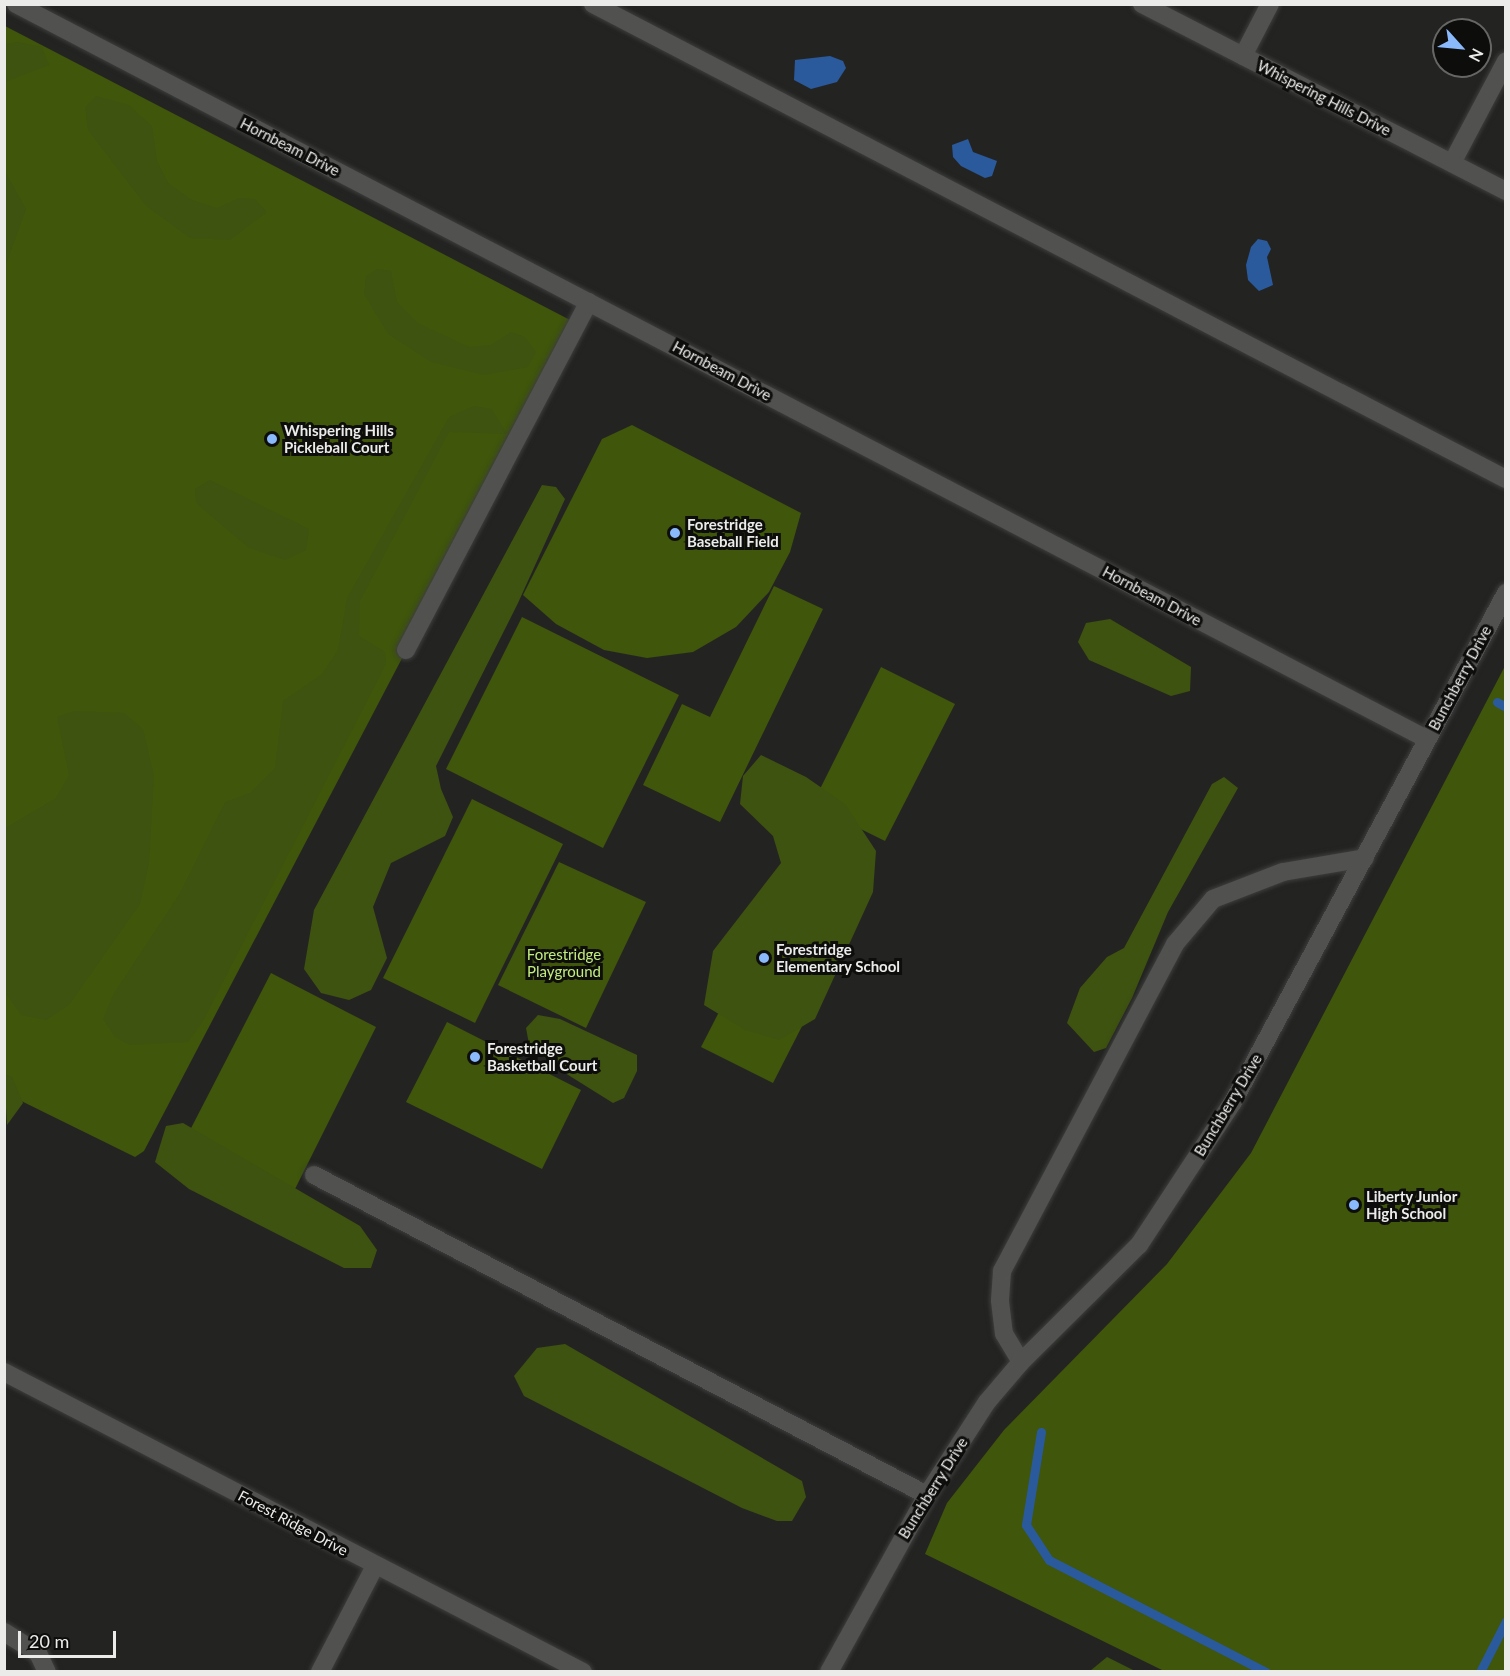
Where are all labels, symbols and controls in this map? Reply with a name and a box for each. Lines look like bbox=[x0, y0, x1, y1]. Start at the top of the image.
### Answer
north arrow bbox=[1432, 18, 1492, 78]
text: N bbox=[1465, 46, 1488, 65]
street label: Whispering Hills Drive bbox=[1254, 57, 1394, 139]
street label: Hornbeam Drive bbox=[237, 114, 343, 180]
street label: Hornbeam Drive bbox=[670, 337, 774, 405]
place label: Whispering Hills Pickleball Court bbox=[284, 421, 394, 456]
marker: Whispering Hills Pickleball Court bbox=[265, 432, 279, 446]
place label: Forestridge Baseball Field bbox=[687, 515, 779, 550]
marker: Forestridge Baseball Field bbox=[668, 526, 682, 540]
street label: Hornbeam Drive bbox=[1100, 562, 1204, 630]
street label: Bunchberry Drive bbox=[1425, 622, 1495, 734]
place label: Forestridge Elementary School bbox=[776, 940, 900, 975]
park label: Forestridge Playground bbox=[527, 945, 601, 980]
marker: Forestridge Elementary School bbox=[757, 951, 771, 965]
place label: Forestridge Basketball Court bbox=[487, 1039, 597, 1074]
marker: Forestridge Basketball Court bbox=[468, 1050, 482, 1064]
street label: Bunchberry Drive bbox=[1190, 1050, 1266, 1160]
place label: Liberty Junior High School bbox=[1366, 1187, 1458, 1222]
marker: Liberty Junior High School bbox=[1347, 1198, 1361, 1212]
street label: Bunchberry Drive bbox=[895, 1434, 971, 1542]
street label: Forest Ridge Drive bbox=[235, 1487, 351, 1559]
scale bar bbox=[21, 1619, 118, 1657]
text: 20 m bbox=[29, 1630, 69, 1652]

